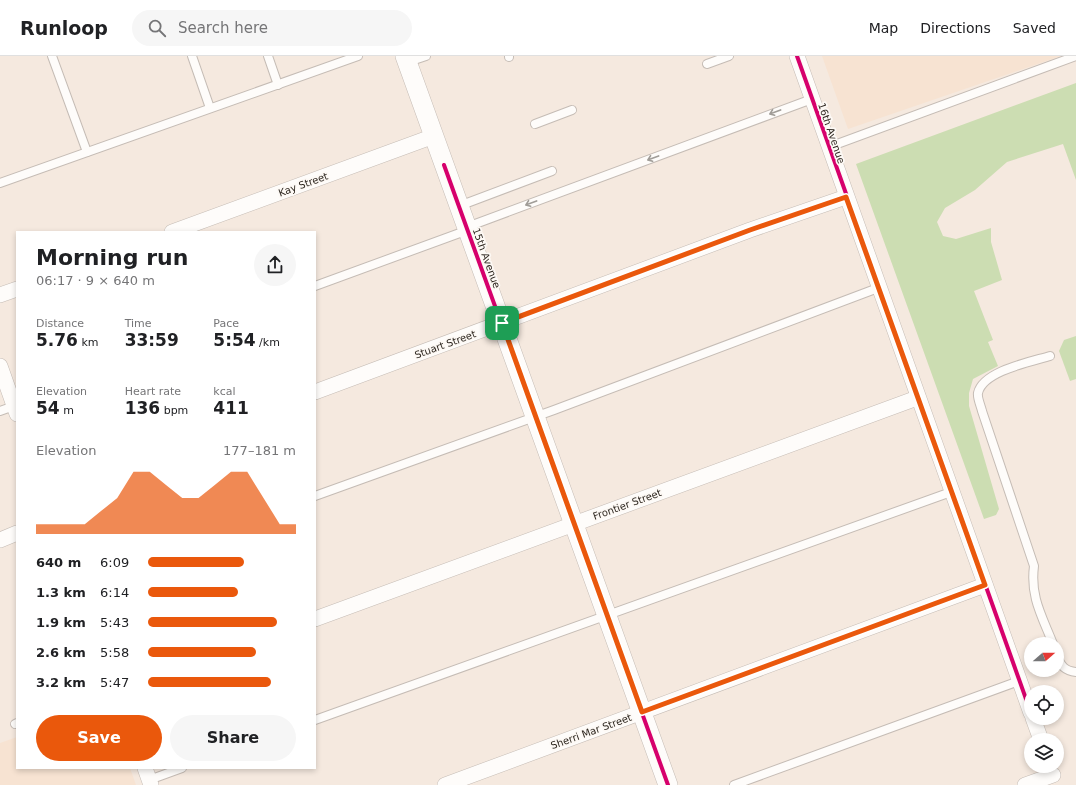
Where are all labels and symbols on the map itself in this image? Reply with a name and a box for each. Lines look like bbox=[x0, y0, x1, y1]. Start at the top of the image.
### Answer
street label: 16th Avenue bbox=[816, 101, 847, 165]
one-way arrow bbox=[770, 109, 782, 117]
one-way arrow bbox=[648, 154, 660, 162]
street label: Kay Street bbox=[277, 170, 330, 199]
one-way arrow bbox=[526, 199, 538, 207]
street label: 15th Avenue bbox=[471, 227, 503, 290]
pin bbox=[485, 306, 519, 340]
street label: Stuart Street bbox=[413, 328, 477, 361]
street label: Frontier Street bbox=[592, 487, 663, 522]
north arrow bbox=[1024, 637, 1064, 677]
street label: Sherri Mar Street bbox=[549, 712, 633, 751]

